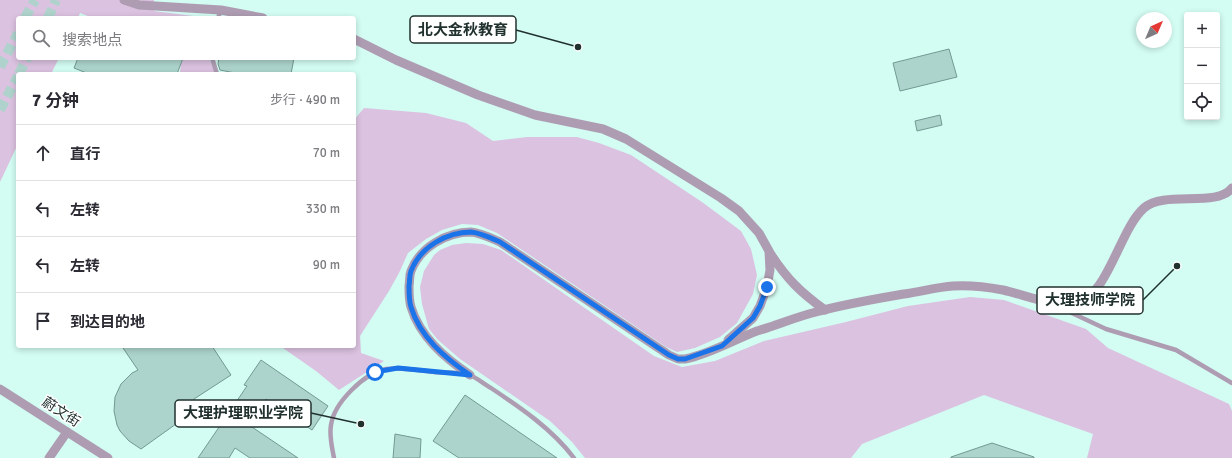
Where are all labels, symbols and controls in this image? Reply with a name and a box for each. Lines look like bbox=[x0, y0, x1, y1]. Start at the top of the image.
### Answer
north arrow bbox=[1136, 12, 1172, 48]
map controls bbox=[1184, 12, 1220, 120]
button: + bbox=[1184, 12, 1220, 48]
search box bbox=[16, 16, 356, 60]
callout: 北大金秋教育 bbox=[410, 16, 516, 43]
text: 北大金秋教育 bbox=[418, 21, 508, 39]
icon: search bbox=[30, 27, 52, 49]
text: 搜索地点 bbox=[62, 31, 122, 49]
button: − bbox=[1184, 48, 1220, 84]
button: locate bbox=[1184, 84, 1220, 120]
text: 7 分钟 bbox=[32, 90, 79, 111]
text: 步行 · 490 m bbox=[270, 92, 340, 108]
icon: ahead bbox=[32, 142, 54, 164]
text: 直行 bbox=[70, 145, 100, 163]
text: 70 m bbox=[313, 145, 340, 161]
icon: left bbox=[32, 198, 54, 220]
text: 左转 bbox=[70, 201, 100, 219]
text: 330 m bbox=[306, 201, 340, 217]
icon: left bbox=[32, 254, 54, 276]
text: 左转 bbox=[70, 257, 100, 275]
text: 90 m bbox=[313, 257, 340, 273]
route end bbox=[758, 278, 776, 296]
callout: 大理技师学院 bbox=[1037, 287, 1143, 314]
text: 大理技师学院 bbox=[1045, 291, 1135, 309]
icon: arrive bbox=[32, 310, 54, 332]
text: 到达目的地 bbox=[70, 313, 145, 331]
route start bbox=[366, 363, 384, 381]
street label: 蔚文街 bbox=[39, 393, 83, 431]
callout: 大理护理职业学院 bbox=[175, 400, 311, 427]
text: 大理护理职业学院 bbox=[183, 404, 303, 422]

